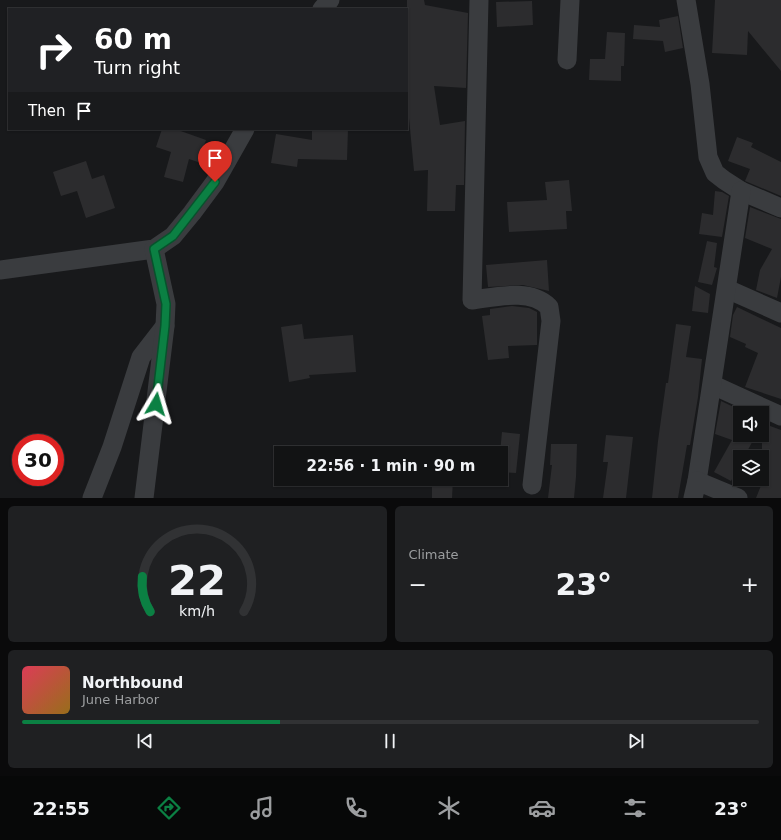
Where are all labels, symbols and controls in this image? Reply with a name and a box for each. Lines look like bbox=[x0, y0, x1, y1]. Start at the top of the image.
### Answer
text: 60 m bbox=[94, 23, 172, 56]
icon: right bbox=[28, 24, 80, 76]
text: Turn right bbox=[94, 57, 180, 78]
icon: arrive bbox=[73, 100, 95, 122]
text: Then bbox=[28, 102, 65, 120]
pin bbox=[198, 141, 232, 182]
icon: arrive bbox=[204, 147, 226, 169]
position arrow bbox=[135, 383, 177, 425]
map controls bbox=[733, 406, 769, 486]
button: sound bbox=[733, 406, 769, 442]
speed limit sign: 30 bbox=[12, 434, 64, 486]
button: layers bbox=[733, 450, 769, 486]
text: 22:56 · 1 min · 90 m bbox=[307, 457, 475, 475]
text: Climate bbox=[409, 547, 459, 562]
text: 22 bbox=[168, 556, 226, 605]
text: 23° bbox=[555, 567, 612, 602]
text: − bbox=[409, 572, 427, 597]
text: + bbox=[741, 572, 759, 597]
text: km/h bbox=[179, 603, 215, 619]
text: Northbound bbox=[82, 674, 183, 692]
text: June Harbor bbox=[82, 692, 159, 707]
icon: previous bbox=[134, 730, 156, 752]
icon: pause bbox=[379, 730, 401, 752]
icon: next bbox=[625, 730, 647, 752]
icon: directions bbox=[155, 794, 183, 822]
icon: music bbox=[248, 794, 276, 822]
icon: phone bbox=[342, 794, 370, 822]
icon: climate bbox=[435, 794, 463, 822]
icon: car bbox=[528, 794, 556, 822]
icon: filters bbox=[621, 794, 649, 822]
text: 22:55 bbox=[33, 798, 90, 819]
text: 23° bbox=[714, 798, 748, 819]

